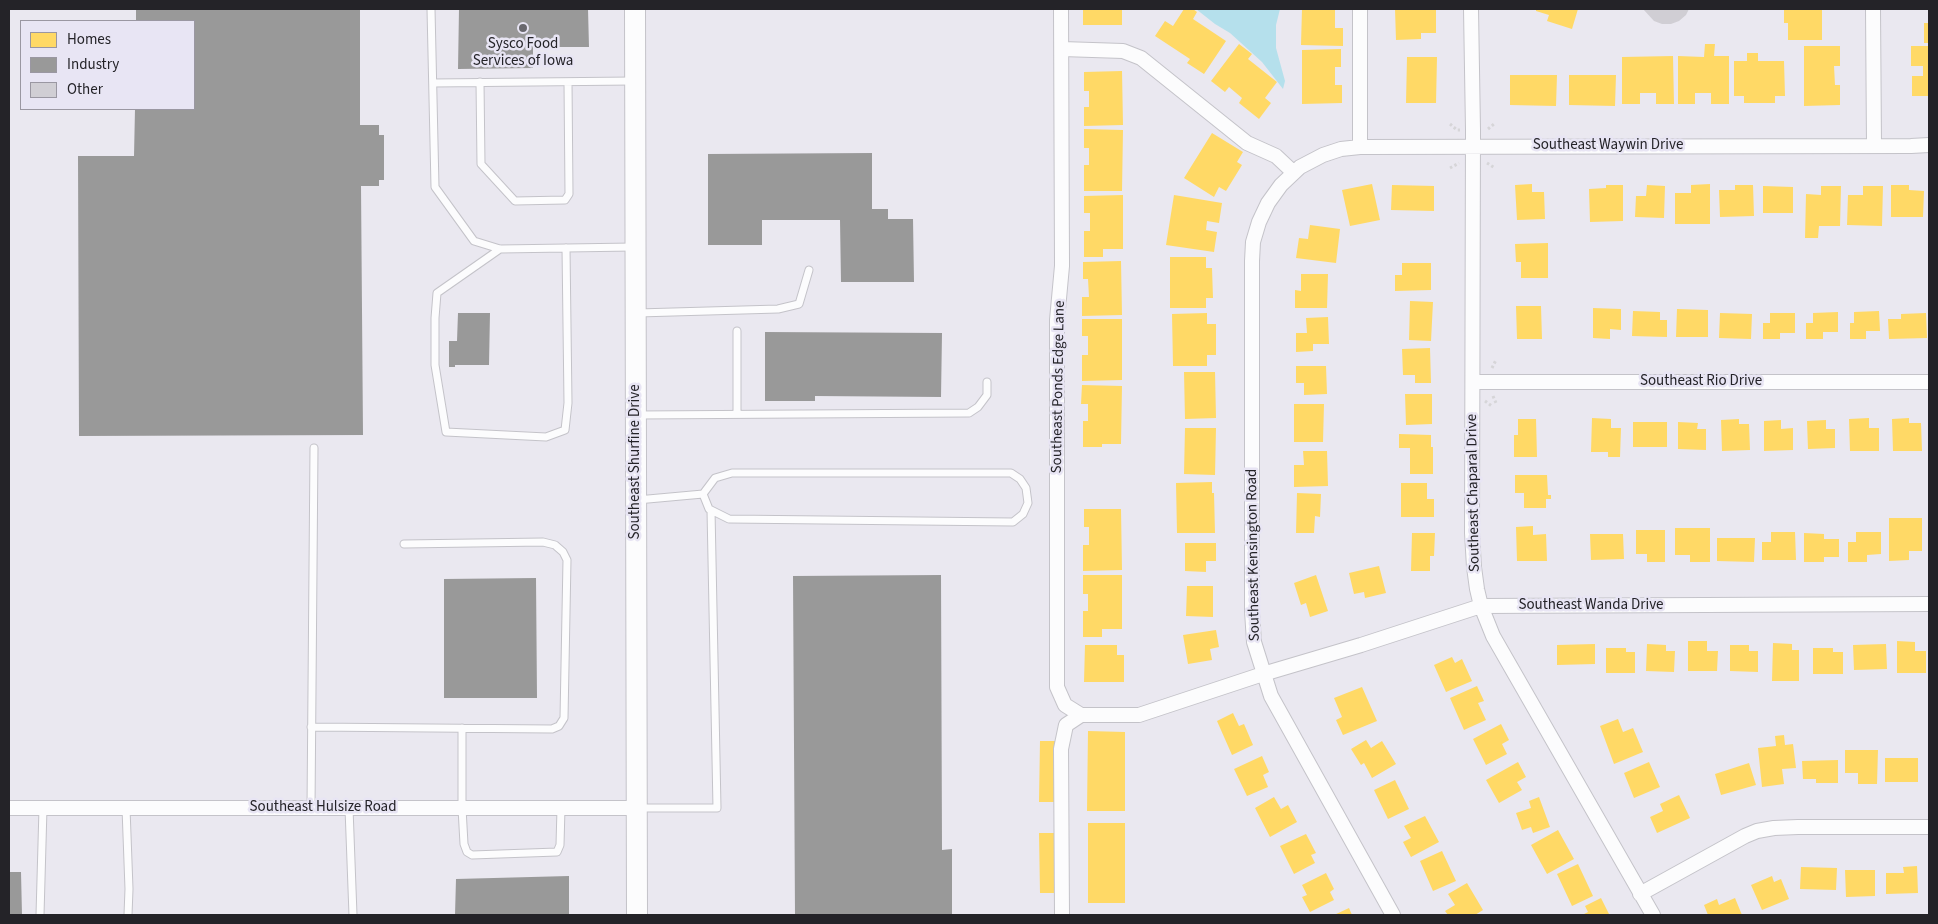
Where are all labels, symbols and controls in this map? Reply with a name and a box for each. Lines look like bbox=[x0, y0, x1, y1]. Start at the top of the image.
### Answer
legend bbox=[20, 20, 195, 110]
marker: Sysco Food Services of Iowa bbox=[517, 22, 529, 34]
text: Homes bbox=[67, 29, 111, 50]
place label: Sysco Food Services of Iowa bbox=[473, 36, 573, 71]
text: Industry bbox=[67, 54, 119, 75]
text: Other bbox=[67, 79, 103, 100]
street label: Southeast Waywin Drive bbox=[1533, 137, 1683, 155]
street label: Southeast Ponds Edge Lane bbox=[1048, 300, 1070, 474]
street label: Southeast Rio Drive bbox=[1640, 373, 1762, 391]
street label: Southeast Shurfine Drive bbox=[627, 384, 645, 540]
street label: Southeast Chaparal Drive bbox=[1464, 414, 1484, 572]
street label: Southeast Kensington Road bbox=[1243, 468, 1265, 642]
street label: Southeast Wanda Drive bbox=[1518, 597, 1664, 615]
street label: Southeast Hulsize Road bbox=[250, 799, 396, 817]

